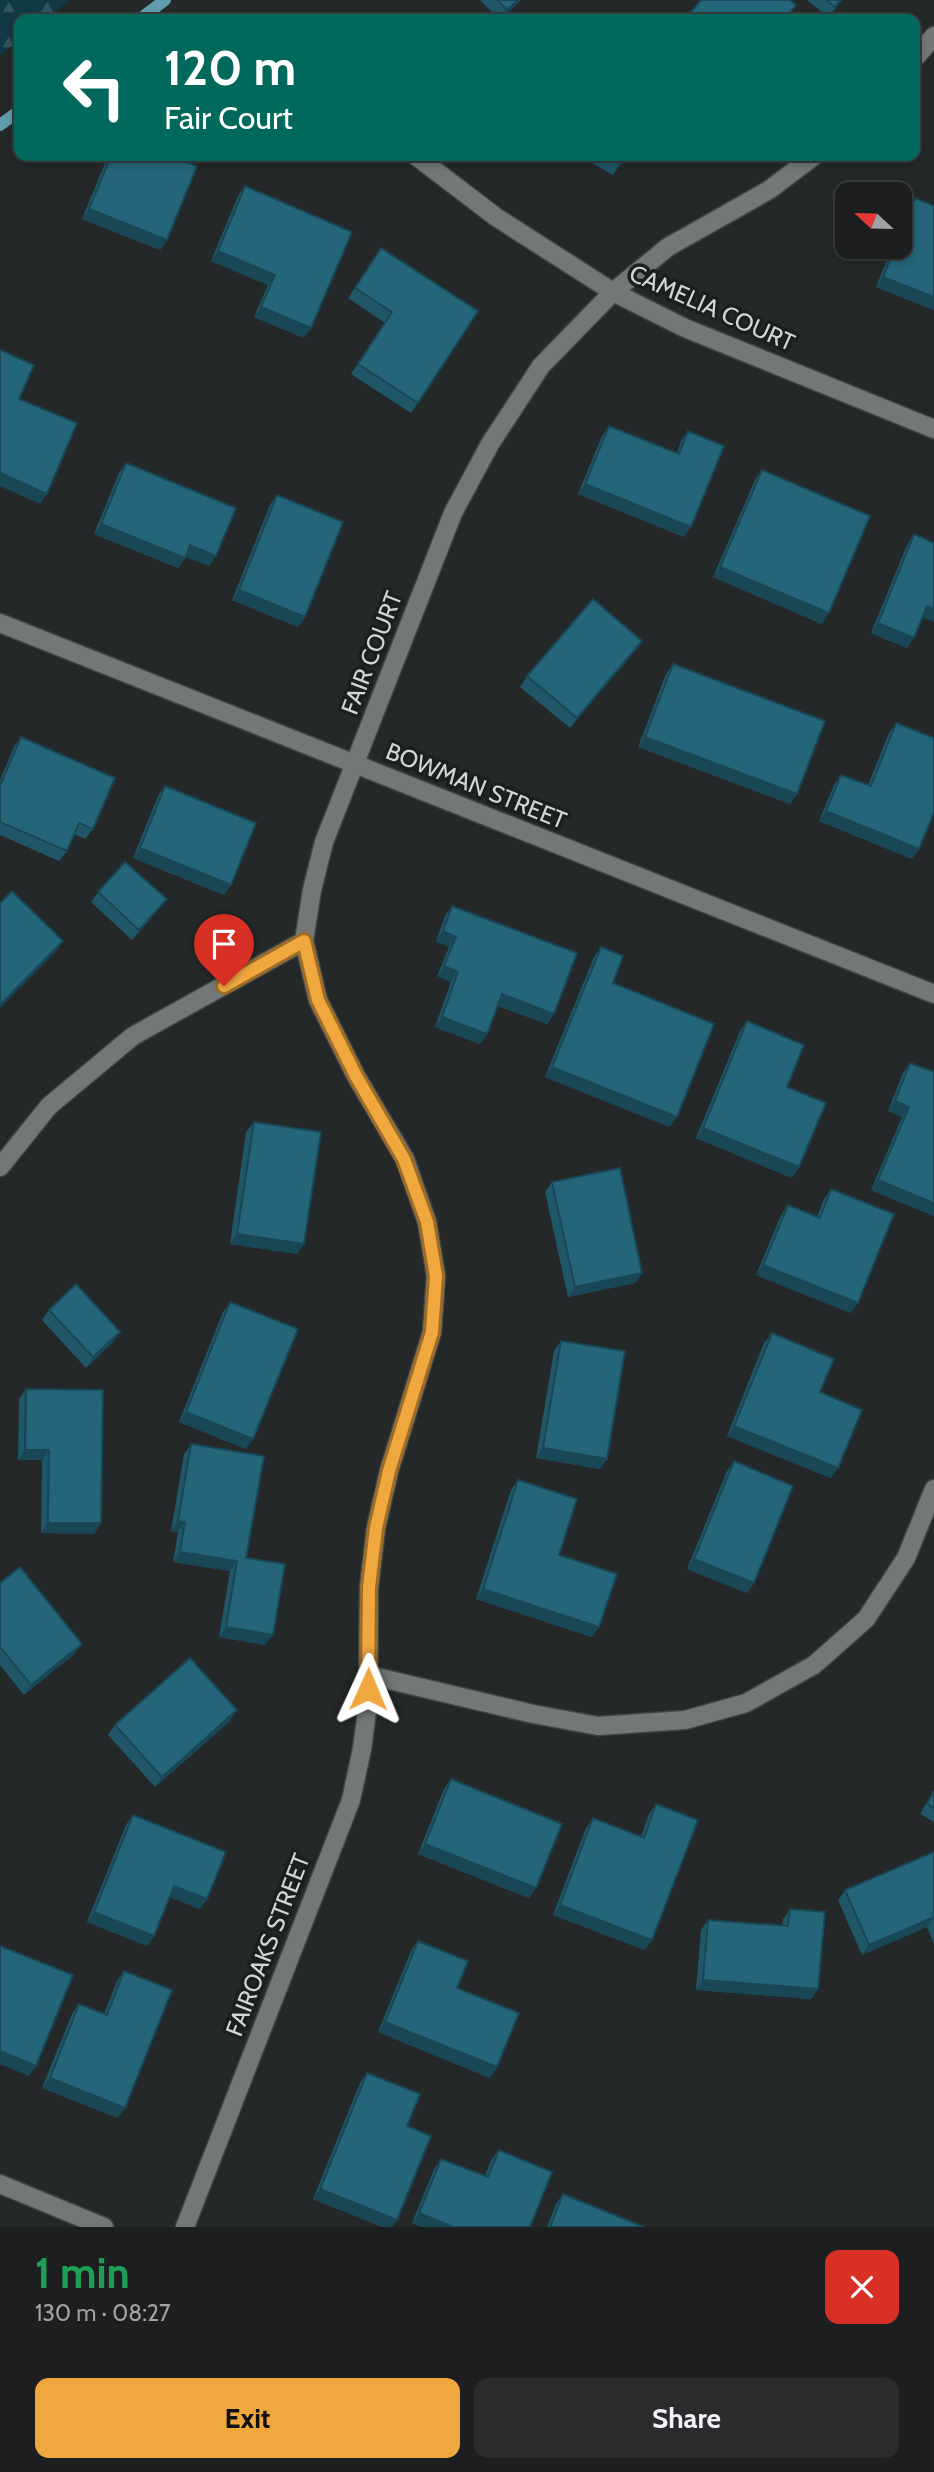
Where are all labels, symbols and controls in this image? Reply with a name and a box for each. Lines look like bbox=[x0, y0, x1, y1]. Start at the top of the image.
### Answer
text: 120 m bbox=[164, 38, 296, 97]
icon: left bbox=[49, 42, 140, 133]
text: Fair Court bbox=[164, 98, 293, 137]
north arrow bbox=[835, 182, 912, 259]
map controls bbox=[835, 182, 912, 259]
street label: CAMELIA COURT bbox=[625, 258, 800, 357]
street label: FAIR COURT bbox=[335, 587, 408, 718]
street label: BOWMAN STREET bbox=[382, 736, 571, 835]
pin bbox=[194, 914, 254, 986]
icon: arrive bbox=[205, 925, 243, 963]
position arrow bbox=[331, 1652, 405, 1726]
street label: FAIROAKS STREET bbox=[219, 1849, 316, 2040]
text: 1 min bbox=[35, 2247, 130, 2299]
button: close bbox=[825, 2250, 899, 2324]
text: 130 m · 08:27 bbox=[35, 2299, 171, 2327]
button: Exit bbox=[35, 2378, 460, 2458]
button: Share bbox=[474, 2378, 899, 2458]

